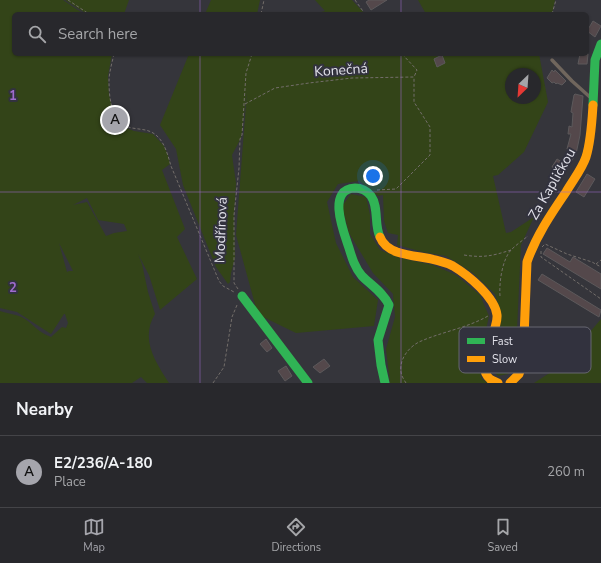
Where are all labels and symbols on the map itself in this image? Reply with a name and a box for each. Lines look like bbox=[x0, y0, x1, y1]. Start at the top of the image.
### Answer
street label: Konečná bbox=[314, 59, 368, 81]
north arrow bbox=[505, 68, 541, 104]
text: 1 bbox=[9, 87, 17, 105]
pin: A bbox=[102, 105, 128, 135]
street label: Za Kapličkou bbox=[524, 145, 580, 223]
your location bbox=[363, 166, 383, 186]
street label: Modřínová bbox=[210, 197, 232, 263]
text: 2 bbox=[9, 279, 17, 297]
legend bbox=[459, 327, 591, 373]
text: Fast bbox=[492, 334, 513, 349]
text: Slow bbox=[492, 352, 517, 367]

